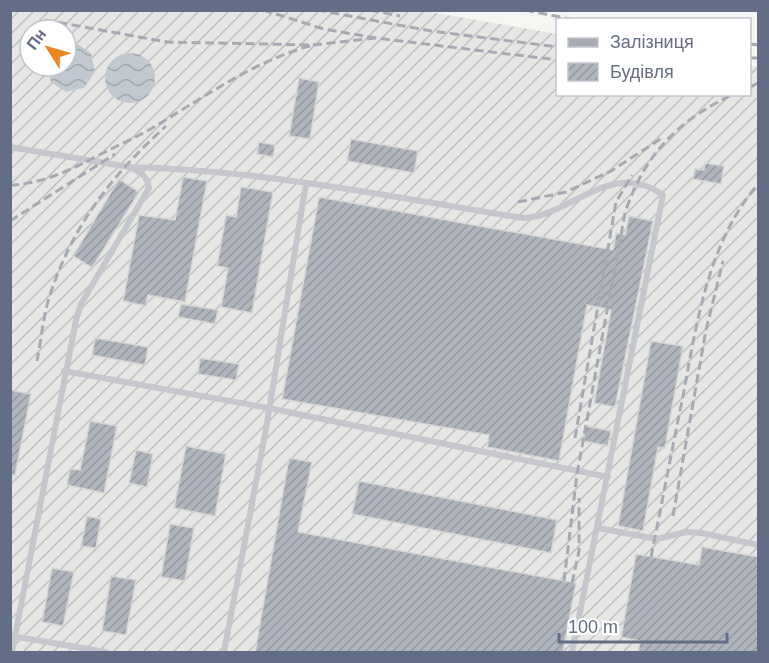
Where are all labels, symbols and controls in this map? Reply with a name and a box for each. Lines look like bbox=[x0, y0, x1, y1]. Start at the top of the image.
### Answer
north arrow bbox=[18, 18, 78, 78]
legend bbox=[556, 18, 751, 96]
text: Пн bbox=[23, 26, 50, 53]
text: Залізниця bbox=[610, 32, 694, 52]
text: Будівля bbox=[610, 62, 674, 82]
scale bar bbox=[559, 606, 727, 644]
text: 100 m bbox=[568, 617, 618, 637]

